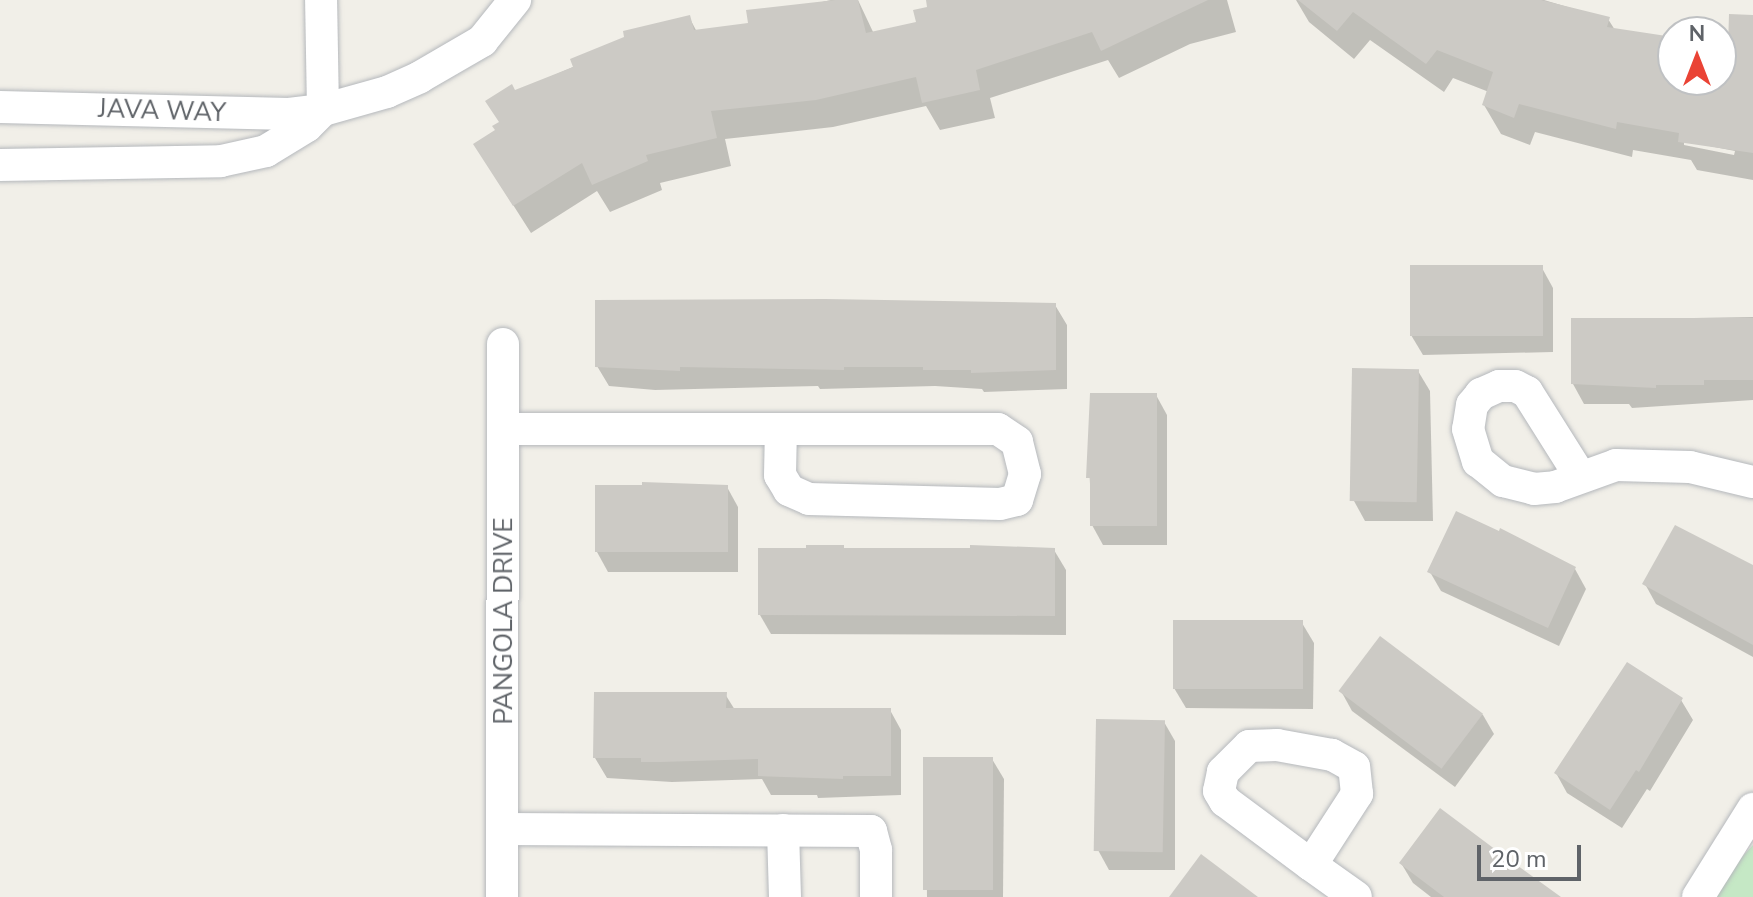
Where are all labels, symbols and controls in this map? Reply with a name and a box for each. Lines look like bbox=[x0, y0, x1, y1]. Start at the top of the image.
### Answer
north arrow bbox=[1657, 16, 1737, 96]
text: N bbox=[1689, 19, 1705, 49]
street label: JAVA WAY bbox=[97, 93, 227, 129]
street label: PANGOLA DRIVE bbox=[488, 517, 520, 725]
scale bar bbox=[1481, 829, 1585, 879]
text: 20 m bbox=[1491, 843, 1547, 875]

